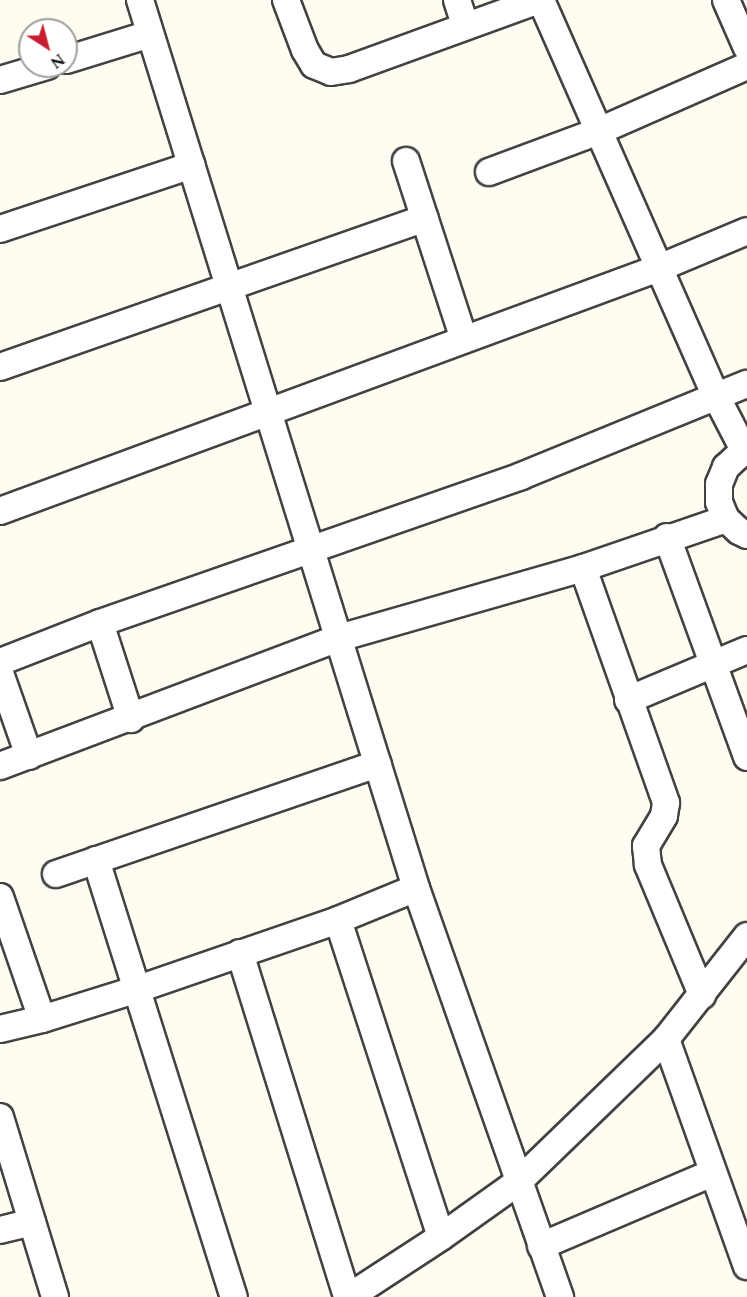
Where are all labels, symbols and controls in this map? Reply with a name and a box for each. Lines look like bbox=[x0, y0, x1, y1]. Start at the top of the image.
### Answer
north arrow bbox=[18, 18, 78, 78]
text: N bbox=[45, 47, 70, 74]

